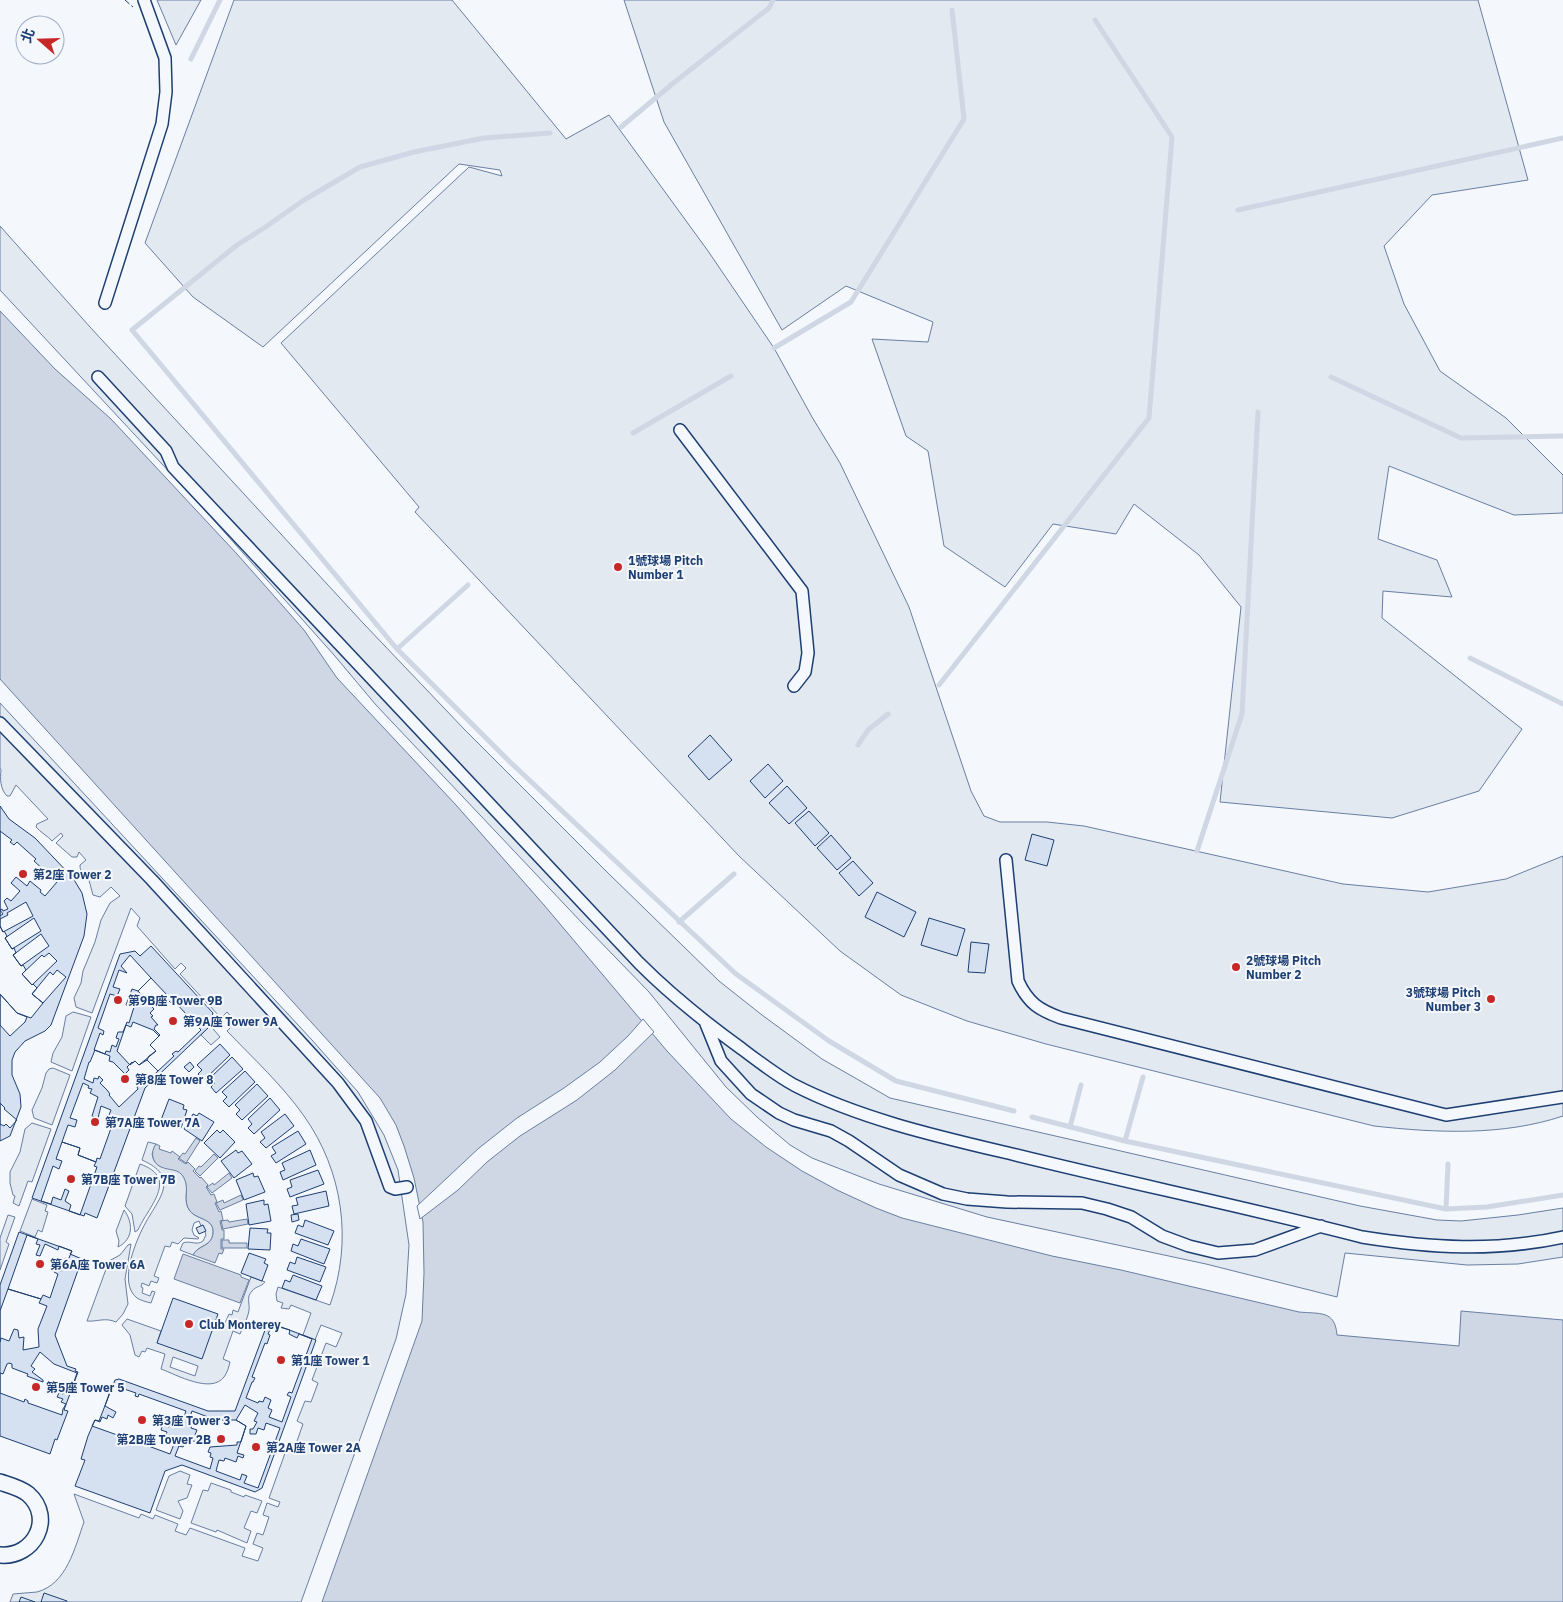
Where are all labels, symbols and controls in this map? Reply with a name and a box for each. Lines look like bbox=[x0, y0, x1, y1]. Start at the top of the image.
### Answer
north arrow bbox=[15, 15, 65, 65]
text: 北 bbox=[17, 26, 39, 45]
place label: 1號球場 Pitch Number 1 bbox=[628, 553, 703, 582]
marker: 1號球場 Pitch Number 1 bbox=[612, 561, 624, 573]
place label: 第2座 Tower 2 bbox=[33, 867, 112, 882]
marker: 第2座 Tower 2 bbox=[17, 868, 29, 880]
place label: 2號球場 Pitch Number 2 bbox=[1246, 953, 1321, 982]
marker: 2號球場 Pitch Number 2 bbox=[1230, 961, 1242, 973]
place label: 3號球場 Pitch Number 3 bbox=[1406, 985, 1481, 1014]
place label: 第9B座 Tower 9B bbox=[128, 993, 223, 1008]
marker: 3號球場 Pitch Number 3 bbox=[1485, 993, 1497, 1005]
marker: 第9B座 Tower 9B bbox=[112, 994, 124, 1006]
place label: 第9A座 Tower 9A bbox=[183, 1014, 278, 1029]
marker: 第9A座 Tower 9A bbox=[167, 1015, 179, 1027]
place label: 第8座 Tower 8 bbox=[135, 1072, 214, 1087]
marker: 第8座 Tower 8 bbox=[119, 1073, 131, 1085]
place label: 第7A座 Tower 7A bbox=[105, 1115, 200, 1130]
marker: 第7A座 Tower 7A bbox=[89, 1116, 101, 1128]
place label: 第7B座 Tower 7B bbox=[81, 1172, 176, 1187]
marker: 第7B座 Tower 7B bbox=[65, 1173, 77, 1185]
place label: 第6A座 Tower 6A bbox=[50, 1257, 145, 1272]
marker: 第6A座 Tower 6A bbox=[34, 1258, 46, 1270]
place label: Club Monterey bbox=[199, 1317, 281, 1332]
marker: Club Monterey bbox=[183, 1318, 195, 1330]
place label: 第1座 Tower 1 bbox=[291, 1353, 370, 1368]
marker: 第1座 Tower 1 bbox=[275, 1354, 287, 1366]
place label: 第5座 Tower 5 bbox=[46, 1380, 125, 1395]
marker: 第5座 Tower 5 bbox=[30, 1381, 42, 1393]
place label: 第3座 Tower 3 bbox=[152, 1413, 231, 1428]
marker: 第3座 Tower 3 bbox=[136, 1414, 148, 1426]
place label: 第2B座 Tower 2B bbox=[116, 1432, 211, 1447]
marker: 第2B座 Tower 2B bbox=[215, 1433, 227, 1445]
place label: 第2A座 Tower 2A bbox=[266, 1440, 361, 1455]
marker: 第2A座 Tower 2A bbox=[250, 1441, 262, 1453]

